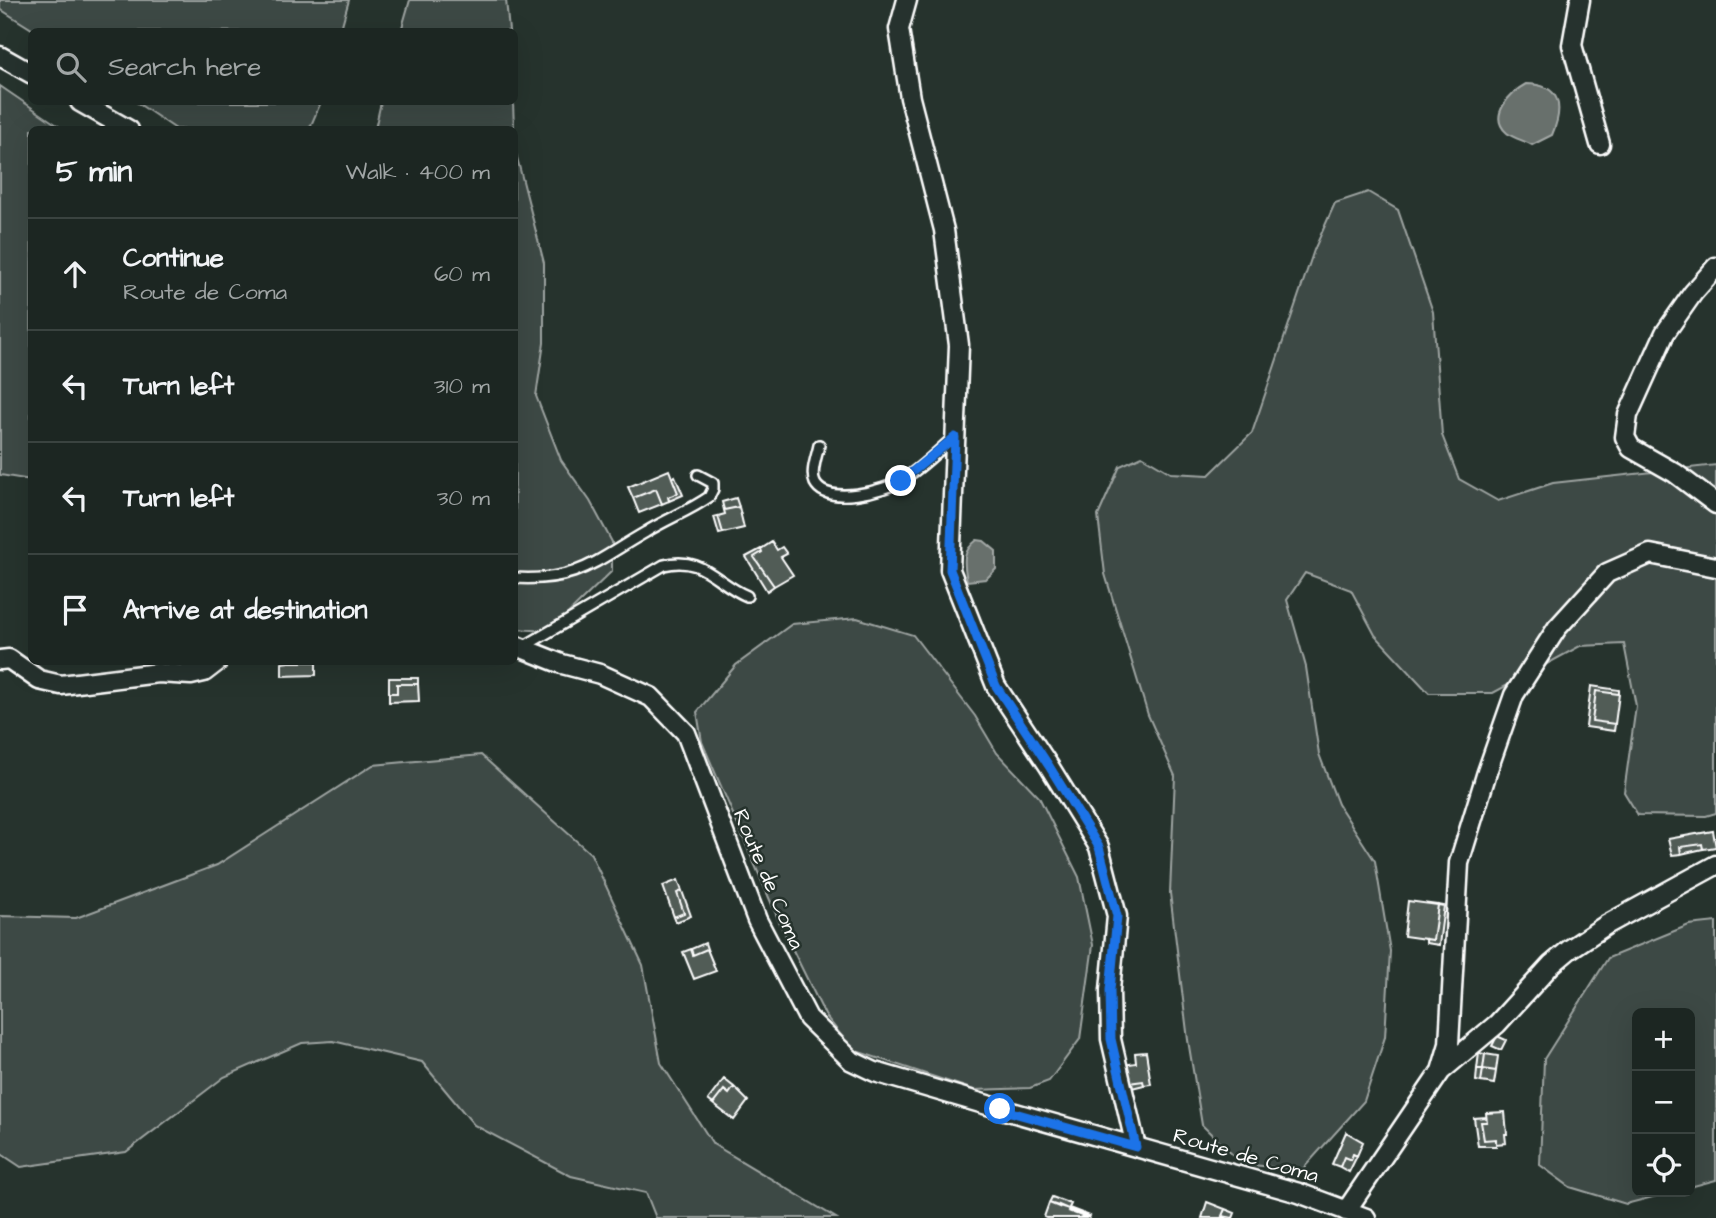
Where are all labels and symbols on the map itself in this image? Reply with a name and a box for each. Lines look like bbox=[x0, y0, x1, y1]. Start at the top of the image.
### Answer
route end bbox=[885, 465, 916, 496]
street label: Route de Coma bbox=[726, 805, 811, 954]
route start bbox=[984, 1093, 1015, 1124]
street label: Route de Coma bbox=[1170, 1121, 1322, 1190]

